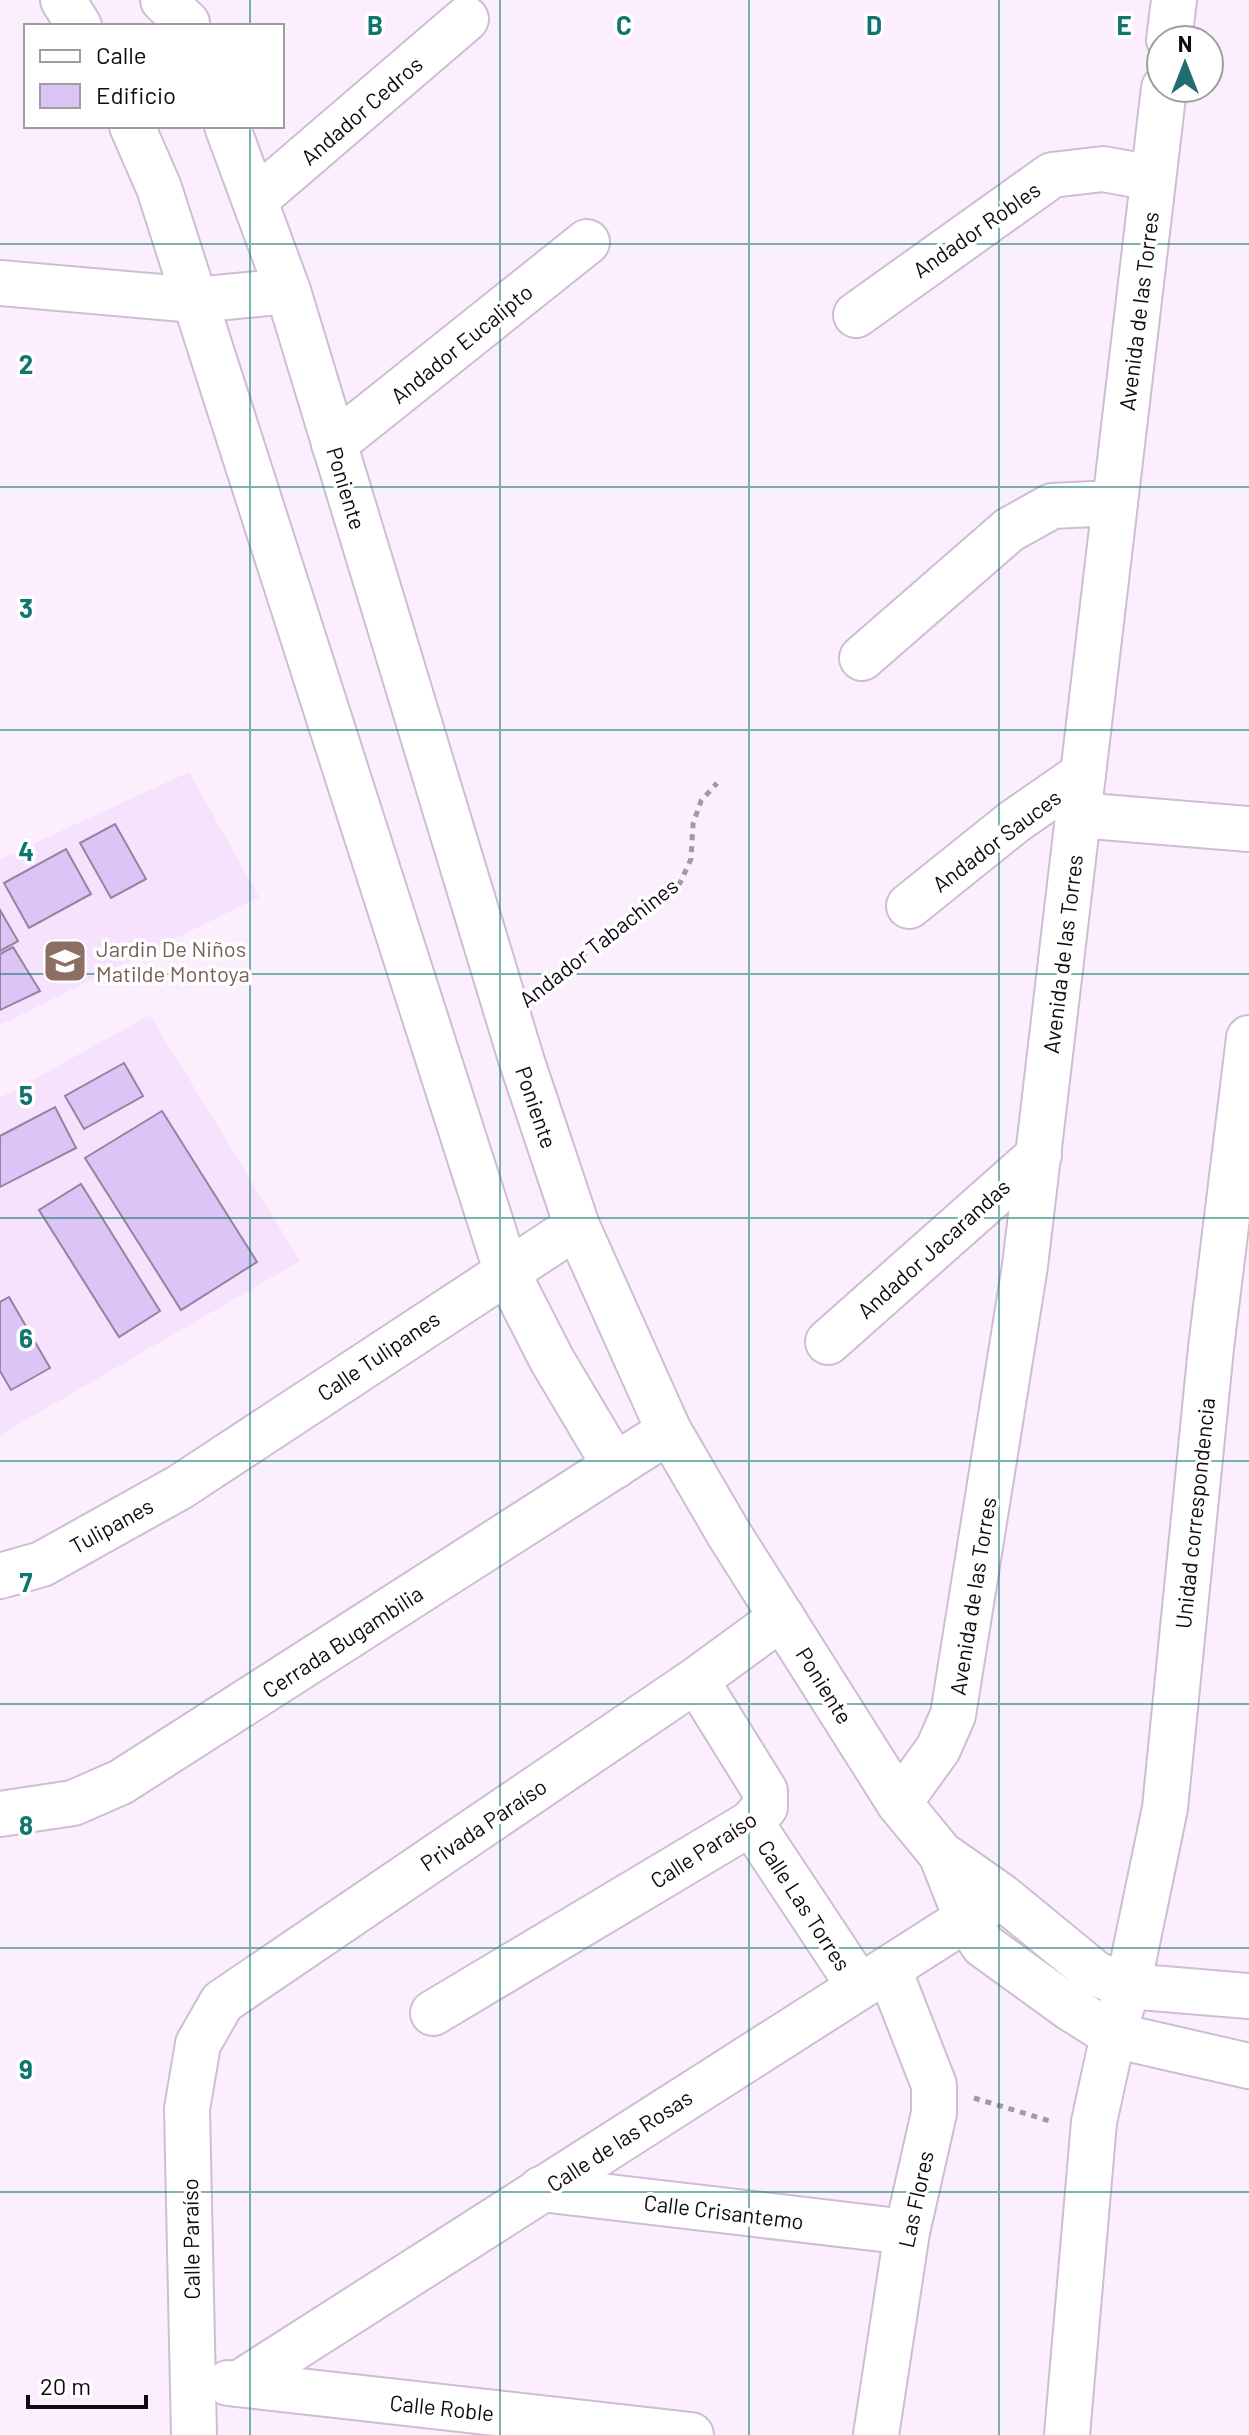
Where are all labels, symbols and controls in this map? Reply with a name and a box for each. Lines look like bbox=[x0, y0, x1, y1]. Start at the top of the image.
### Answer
text: B bbox=[367, 9, 383, 40]
text: C bbox=[616, 9, 632, 40]
text: D bbox=[866, 9, 882, 40]
text: E bbox=[1116, 9, 1132, 40]
legend bbox=[24, 24, 284, 128]
north arrow bbox=[1145, 24, 1225, 104]
text: N bbox=[1178, 30, 1192, 56]
text: Calle bbox=[96, 40, 147, 69]
street label: Andador Cedros bbox=[295, 50, 427, 170]
text: Edificio bbox=[96, 80, 176, 109]
street label: Andador Robles bbox=[907, 176, 1045, 282]
street label: Avenida de las Torres bbox=[1113, 210, 1163, 412]
street label: Andador Eucalipto bbox=[385, 278, 537, 408]
text: 2 bbox=[19, 348, 33, 379]
street label: Poniente bbox=[322, 444, 372, 532]
text: 3 bbox=[19, 592, 33, 623]
street label: Andador Sauces bbox=[927, 783, 1065, 897]
text: 4 bbox=[18, 835, 34, 866]
street label: Avenida de las Torres bbox=[1037, 853, 1087, 1055]
street label: Andador Tabachines bbox=[514, 872, 682, 1012]
place label: Jardin De Niños Matilde Montoya bbox=[96, 935, 250, 986]
school or university icon: Jardin De Niños Matilde Montoya bbox=[41, 937, 89, 985]
street label: Poniente bbox=[511, 1063, 563, 1151]
text: 5 bbox=[19, 1079, 33, 1110]
street label: Andador Jacarandas bbox=[851, 1173, 1015, 1323]
street label: Calle Tulipanes bbox=[312, 1305, 444, 1405]
text: 6 bbox=[19, 1322, 33, 1353]
street label: Unidad correspondencia bbox=[1169, 1396, 1219, 1630]
street label: Tulipanes bbox=[65, 1492, 157, 1558]
street label: Avenida de las Torres bbox=[944, 1495, 1000, 1697]
text: 7 bbox=[20, 1566, 33, 1597]
street label: Cerrada Bugambilia bbox=[257, 1579, 427, 1703]
street label: Poniente bbox=[791, 1642, 859, 1728]
street label: Privada Paraíso bbox=[415, 1772, 551, 1876]
street label: Calle Paraíso bbox=[645, 1805, 761, 1893]
text: 8 bbox=[19, 1809, 33, 1840]
street label: Calle Las Torres bbox=[753, 1835, 857, 1975]
text: 9 bbox=[19, 2053, 33, 2084]
street label: Calle de las Rosas bbox=[542, 2083, 696, 2197]
street label: Las Flores bbox=[892, 2148, 938, 2250]
street label: Calle Paraíso bbox=[176, 2178, 204, 2300]
street label: Calle Crisantemo bbox=[643, 2188, 805, 2234]
scale bar bbox=[28, 2359, 146, 2409]
text: 20 m bbox=[40, 2371, 91, 2400]
street label: Calle Roble bbox=[388, 2389, 496, 2425]

